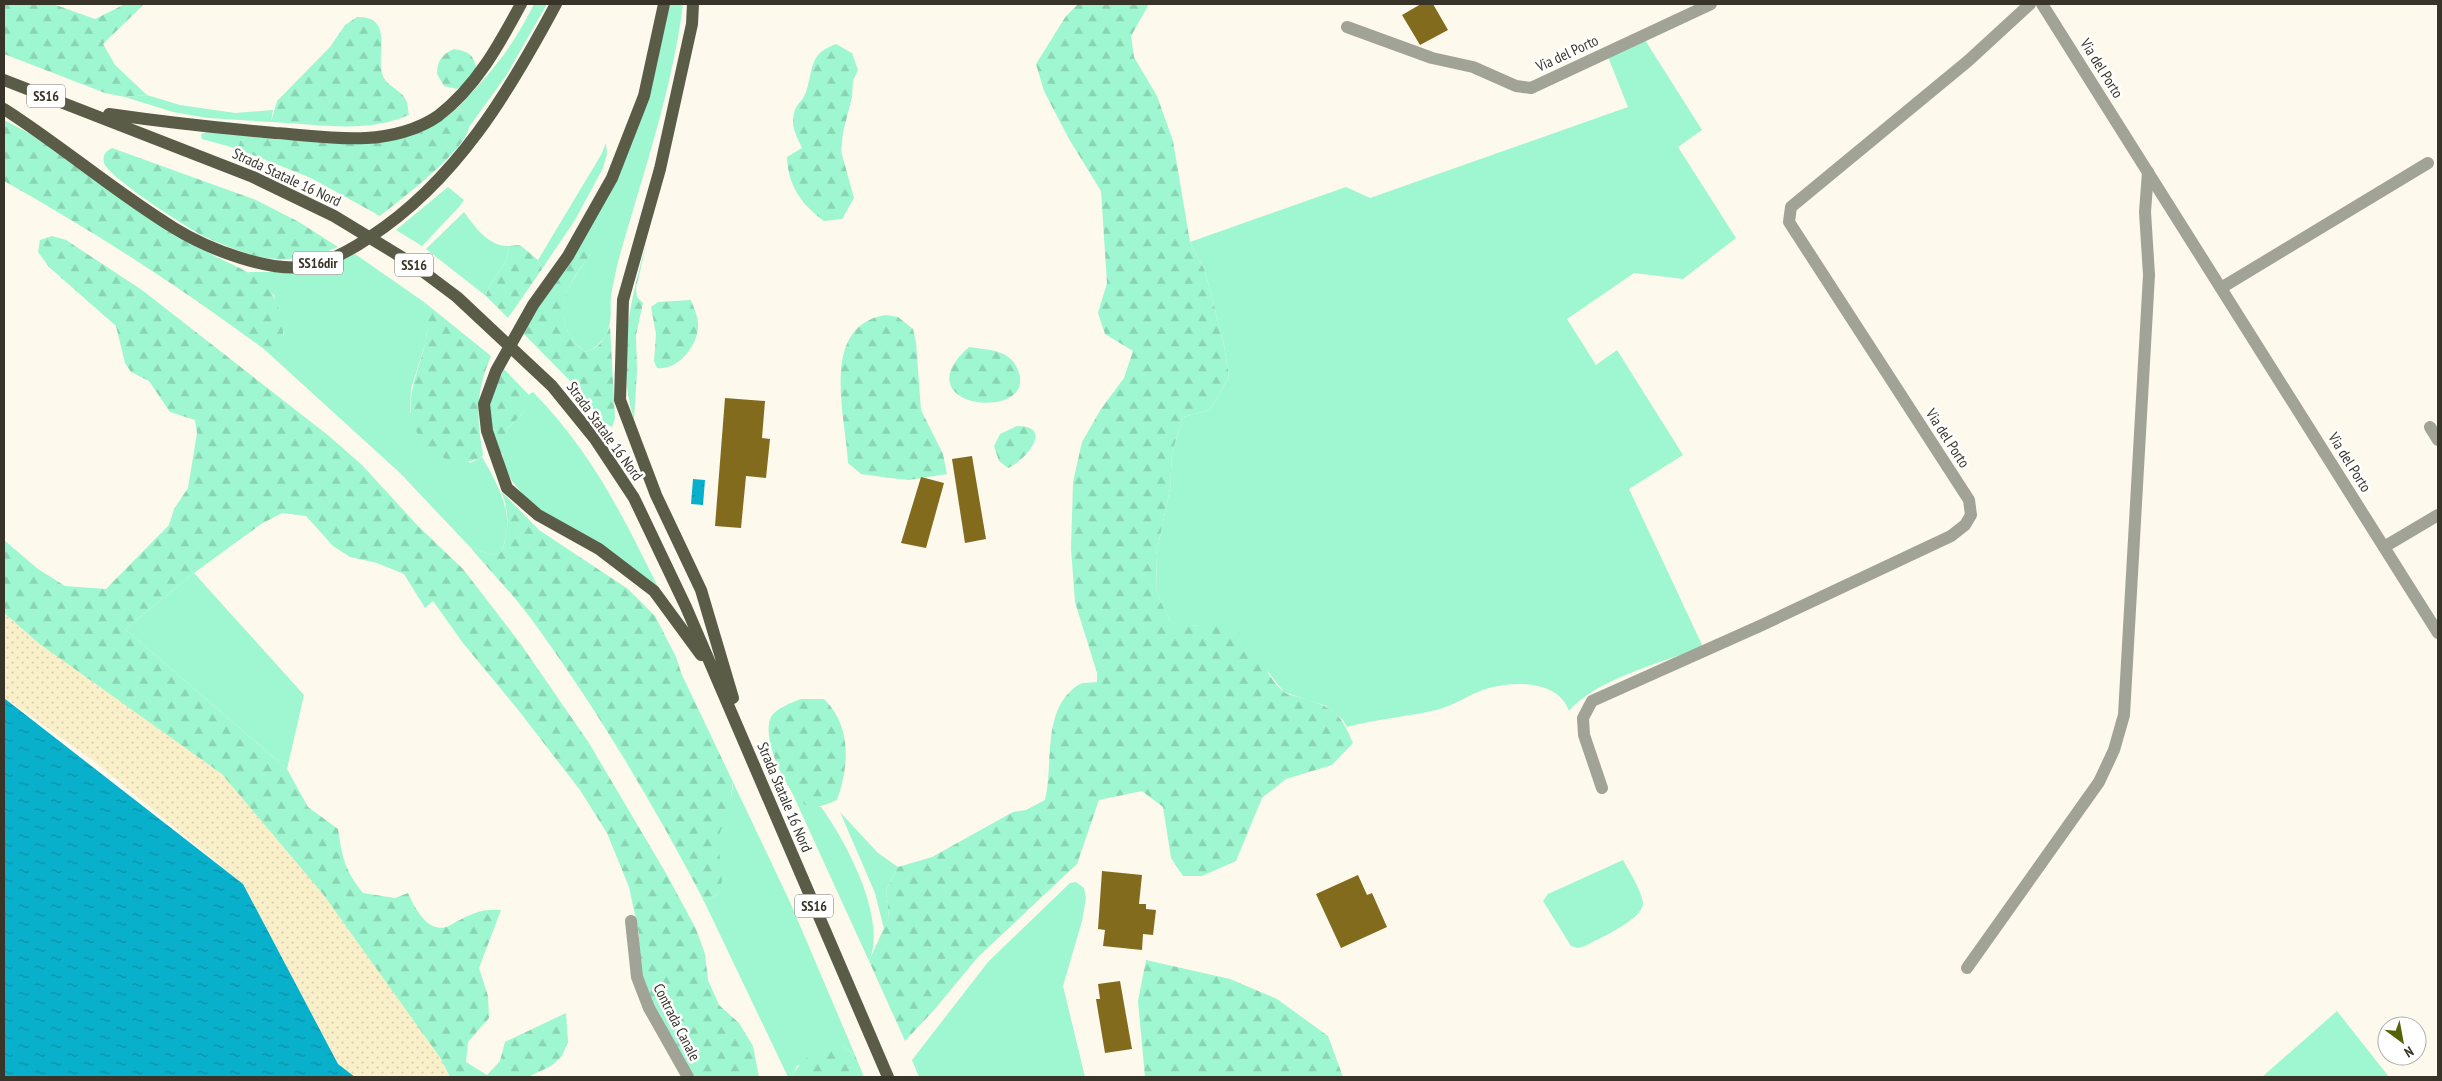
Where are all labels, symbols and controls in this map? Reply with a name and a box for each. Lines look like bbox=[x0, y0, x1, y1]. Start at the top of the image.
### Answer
street label: Via del Porto bbox=[1532, 30, 1601, 76]
street label: Via del Porto bbox=[2076, 34, 2128, 101]
road number: SS16 bbox=[27, 84, 65, 108]
street label: Strada Statale 16 Nord bbox=[230, 144, 344, 210]
road number: SS16dir bbox=[293, 252, 343, 274]
road number: SS16 bbox=[395, 254, 433, 276]
street label: Strada Statale 16 Nord bbox=[563, 378, 647, 484]
street label: Via del Porto bbox=[1921, 404, 1974, 471]
street label: Via del Porto bbox=[2324, 428, 2376, 495]
street label: Strada Statale 16 Nord bbox=[753, 739, 817, 855]
road number: SS16 bbox=[795, 894, 833, 918]
street label: Contrada Canale bbox=[649, 980, 705, 1064]
north arrow bbox=[2377, 1016, 2427, 1066]
text: N bbox=[2401, 1042, 2417, 1062]

